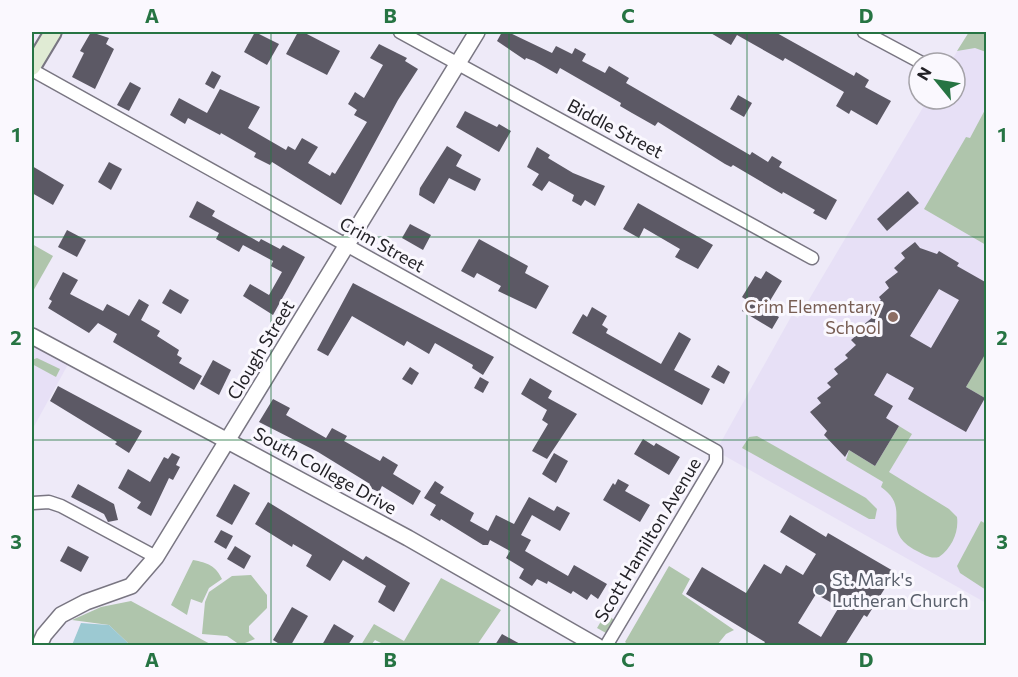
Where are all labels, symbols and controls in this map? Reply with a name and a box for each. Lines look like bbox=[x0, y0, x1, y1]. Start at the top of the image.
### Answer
text: A bbox=[145, 3, 159, 27]
text: B bbox=[383, 3, 397, 27]
text: C bbox=[621, 3, 635, 27]
text: D bbox=[859, 3, 873, 27]
north arrow bbox=[907, 51, 967, 111]
text: N bbox=[912, 63, 935, 83]
street label: Biddle Street bbox=[564, 94, 667, 163]
text: 1 bbox=[11, 122, 21, 146]
text: 1 bbox=[997, 122, 1007, 146]
street label: Crim Street bbox=[336, 212, 429, 277]
place label: Crim Elementary School bbox=[744, 295, 881, 338]
street label: Clough Street bbox=[222, 296, 298, 403]
marker: Crim Elementary School bbox=[886, 310, 900, 324]
text: 2 bbox=[10, 325, 22, 349]
text: 2 bbox=[996, 325, 1008, 349]
street label: South College Drive bbox=[250, 422, 401, 519]
street label: Scott Hamilton Avenue bbox=[589, 453, 705, 626]
text: 3 bbox=[10, 529, 22, 553]
text: 3 bbox=[996, 529, 1008, 553]
place label: St. Mark's Lutheran Church bbox=[832, 568, 969, 611]
marker: St. Mark's Lutheran Church bbox=[813, 583, 827, 597]
text: A bbox=[145, 647, 159, 671]
text: B bbox=[383, 647, 397, 671]
text: C bbox=[621, 647, 635, 671]
text: D bbox=[859, 647, 873, 671]

